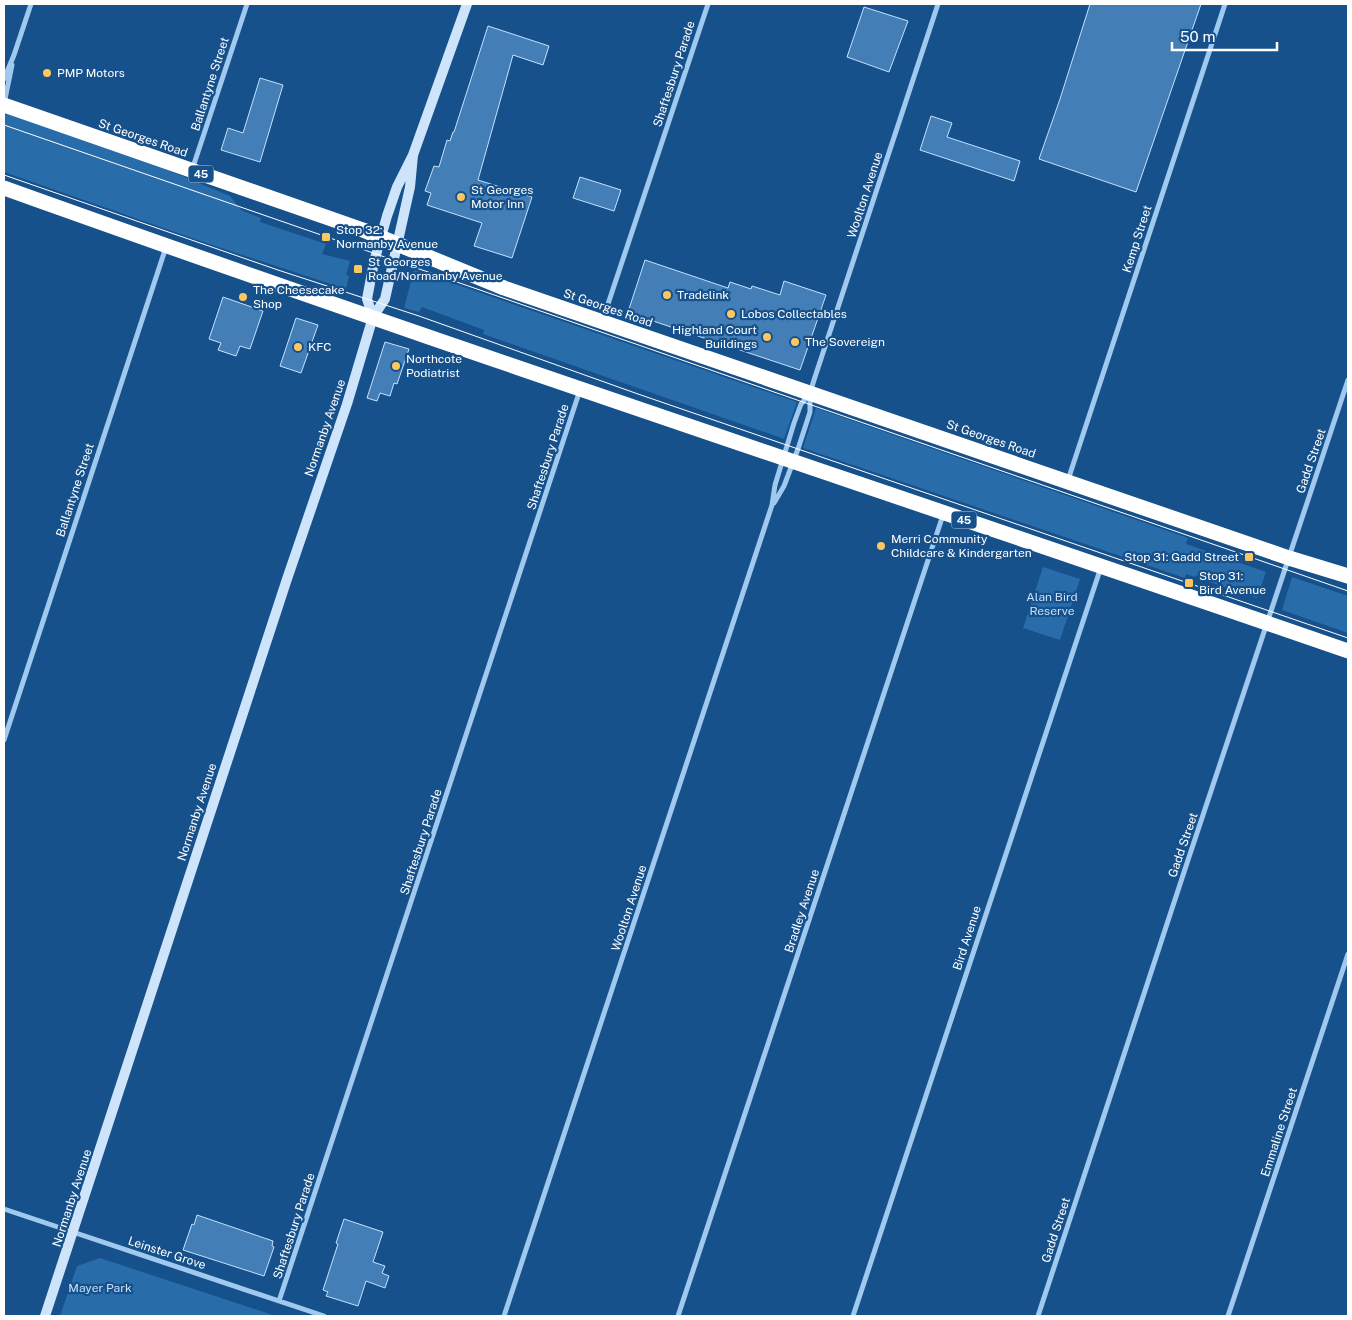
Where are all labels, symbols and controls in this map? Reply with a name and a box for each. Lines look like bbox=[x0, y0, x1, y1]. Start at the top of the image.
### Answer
street label: Shaftesbury Parade bbox=[650, 19, 698, 129]
scale bar bbox=[1172, 20, 1277, 52]
text: 50 m bbox=[1180, 28, 1215, 45]
street label: Ballantyne Street bbox=[188, 35, 232, 133]
place label: PMP Motors bbox=[57, 66, 125, 80]
marker: PMP Motors bbox=[41, 67, 53, 79]
street label: St Georges Road bbox=[96, 116, 190, 160]
street label: Woolton Avenue bbox=[844, 150, 886, 240]
road number: 45 bbox=[188, 165, 214, 182]
place label: St Georges Motor Inn bbox=[471, 183, 533, 211]
marker: St Georges Motor Inn bbox=[455, 191, 467, 203]
street label: Kemp Street bbox=[1120, 203, 1155, 274]
place label: Stop 32: Normanby Avenue bbox=[336, 223, 438, 251]
marker: Stop 32: Normanby Avenue bbox=[320, 231, 332, 243]
place label: St Georges Road/Normanby Avenue bbox=[368, 255, 503, 283]
marker: St Georges Road/Normanby Avenue bbox=[352, 263, 364, 275]
place label: The Cheesecake Shop bbox=[253, 283, 345, 311]
street label: St Georges Road bbox=[561, 286, 655, 330]
place label: Tradelink bbox=[677, 288, 729, 302]
marker: Tradelink bbox=[661, 289, 673, 301]
marker: The Cheesecake Shop bbox=[237, 291, 249, 303]
place label: Lobos Collectables bbox=[741, 307, 847, 321]
marker: Lobos Collectables bbox=[725, 308, 737, 320]
place label: Highland Court Buildings bbox=[672, 323, 757, 351]
marker: Highland Court Buildings bbox=[761, 331, 773, 343]
place label: The Sovereign bbox=[805, 335, 885, 349]
marker: The Sovereign bbox=[789, 336, 801, 348]
place label: KFC bbox=[308, 340, 332, 354]
marker: KFC bbox=[292, 341, 304, 353]
place label: Northcote Podiatrist bbox=[406, 352, 462, 380]
marker: Northcote Podiatrist bbox=[390, 360, 402, 372]
street label: Normanby Avenue bbox=[302, 377, 348, 478]
street label: Shaftesbury Parade bbox=[524, 402, 572, 512]
street label: St Georges Road bbox=[944, 417, 1038, 461]
street label: Gadd Street bbox=[1293, 426, 1329, 495]
street label: Ballantyne Street bbox=[53, 441, 97, 539]
road number: 45 bbox=[952, 512, 976, 528]
place label: Merri Community Childcare & Kindergarten bbox=[891, 532, 1032, 560]
marker: Merri Community Childcare & Kindergarten bbox=[875, 540, 887, 552]
place label: Stop 31: Gadd Street bbox=[1124, 550, 1239, 564]
marker: Stop 31: Gadd Street bbox=[1243, 551, 1255, 563]
place label: Stop 31: Bird Avenue bbox=[1199, 569, 1266, 597]
marker: Stop 31: Bird Avenue bbox=[1183, 577, 1195, 589]
park label: Alan Bird Reserve bbox=[1026, 590, 1078, 618]
street label: Normanby Avenue bbox=[175, 761, 219, 863]
street label: Shaftesbury Parade bbox=[397, 787, 445, 897]
street label: Gadd Street bbox=[1165, 810, 1201, 879]
street label: Woolton Avenue bbox=[608, 863, 650, 953]
street label: Bradley Avenue bbox=[782, 867, 822, 955]
street label: Bird Avenue bbox=[950, 904, 984, 972]
street label: Emmaline Street bbox=[1258, 1085, 1300, 1178]
street label: Normanby Avenue bbox=[50, 1147, 94, 1249]
street label: Shaftesbury Parade bbox=[270, 1171, 318, 1281]
street label: Gadd Street bbox=[1039, 1195, 1073, 1264]
street label: Leinster Grove bbox=[126, 1234, 208, 1272]
park label: Mayer Park bbox=[68, 1281, 132, 1295]

